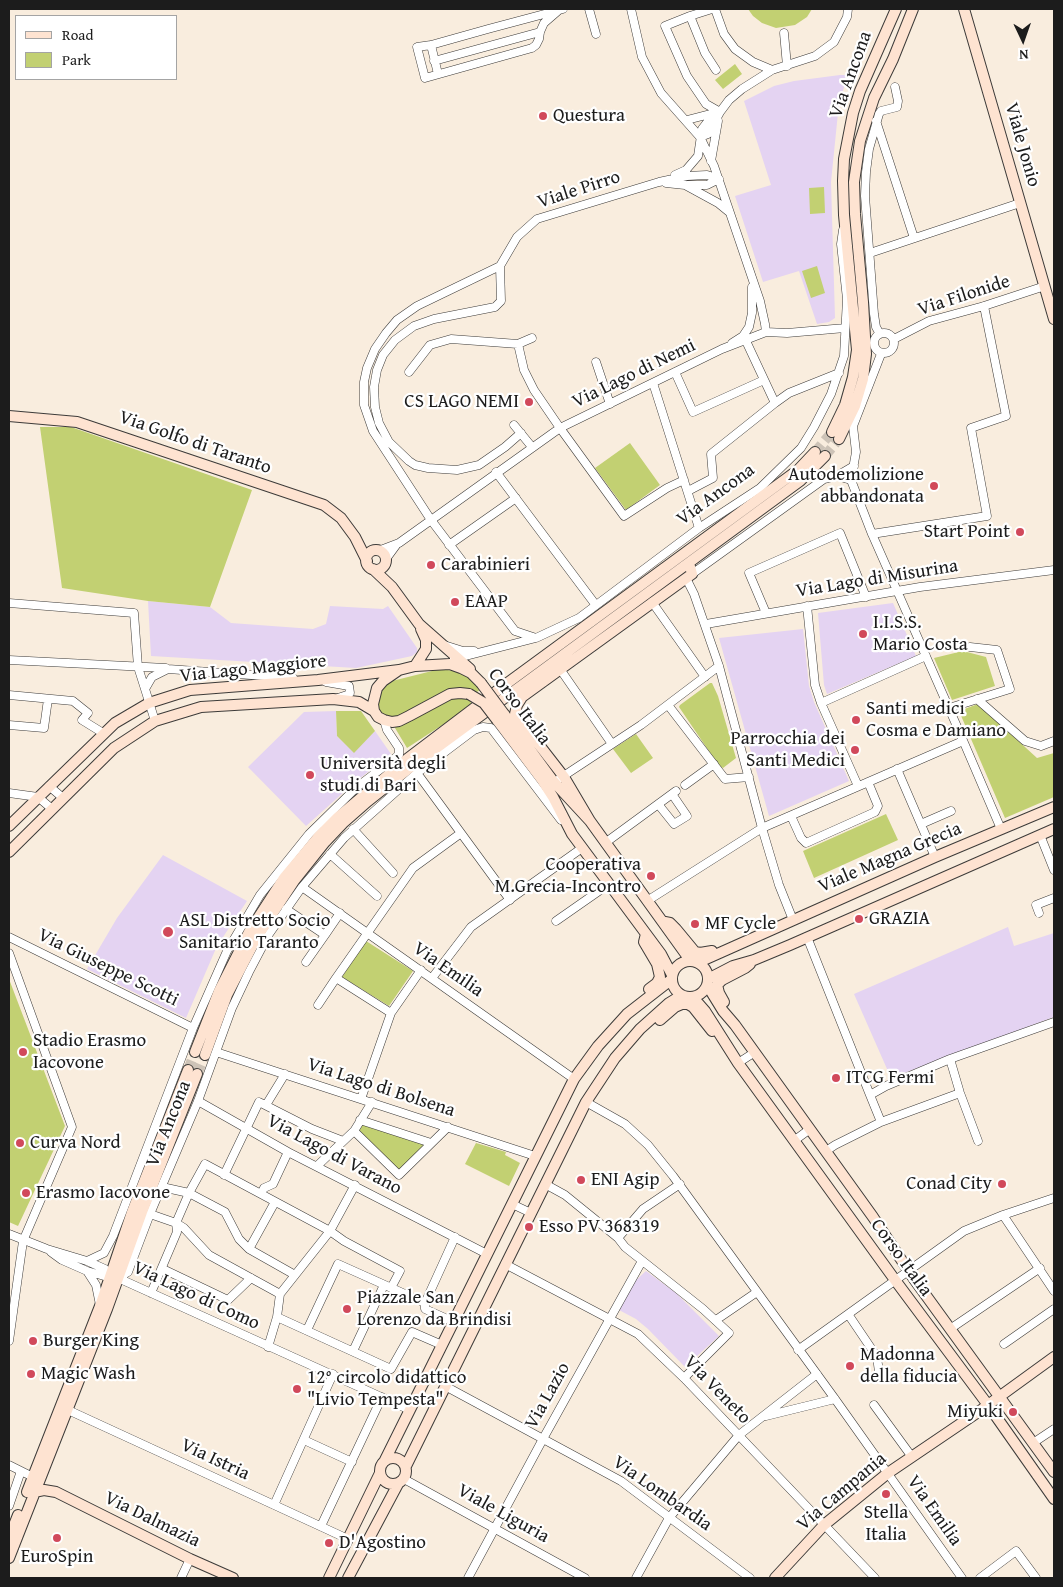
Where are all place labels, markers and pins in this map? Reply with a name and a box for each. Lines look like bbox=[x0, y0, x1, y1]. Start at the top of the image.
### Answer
place label: Questura bbox=[553, 105, 625, 127]
marker: Questura bbox=[537, 110, 549, 122]
place label: CS LAGO NEMI bbox=[404, 391, 519, 413]
marker: CS LAGO NEMI bbox=[523, 396, 535, 408]
place label: Autodemolizione abbandonata bbox=[788, 464, 924, 508]
marker: Autodemolizione abbandonata bbox=[928, 480, 940, 492]
place label: Start Point bbox=[924, 521, 1010, 543]
marker: Start Point bbox=[1014, 526, 1026, 538]
place label: Carabinieri bbox=[441, 554, 530, 576]
marker: Carabinieri bbox=[425, 559, 437, 571]
place label: EAAP bbox=[465, 591, 508, 613]
marker: EAAP bbox=[449, 596, 461, 608]
place label: I.I.S.S. Mario Costa bbox=[873, 612, 968, 656]
marker: I.I.S.S. Mario Costa bbox=[857, 628, 869, 640]
place label: Santi medici Cosma e Damiano bbox=[866, 698, 1006, 742]
marker: Santi medici Cosma e Damiano bbox=[850, 714, 862, 726]
place label: Parrocchia dei Santi Medici bbox=[731, 728, 845, 772]
marker: Parrocchia dei Santi Medici bbox=[849, 744, 861, 756]
place label: Università degli studi di Bari bbox=[320, 753, 446, 797]
marker: Università degli studi di Bari bbox=[304, 769, 316, 781]
place label: Cooperativa M.Grecia-Incontro bbox=[495, 854, 641, 898]
marker: Cooperativa M.Grecia-Incontro bbox=[645, 870, 657, 882]
place label: GRAZIA bbox=[869, 908, 930, 930]
place label: ASL Distretto Socio Sanitario Taranto bbox=[179, 910, 331, 954]
place label: MF Cycle bbox=[705, 913, 776, 935]
marker: GRAZIA bbox=[853, 913, 865, 925]
marker: MF Cycle bbox=[689, 918, 701, 930]
marker: ASL Distretto Socio Sanitario Taranto bbox=[161, 925, 175, 939]
place label: Stadio Erasmo Iacovone bbox=[33, 1030, 146, 1074]
marker: Stadio Erasmo Iacovone bbox=[17, 1046, 29, 1058]
place label: ITCG Fermi bbox=[846, 1067, 934, 1089]
marker: ITCG Fermi bbox=[830, 1072, 842, 1084]
place label: Curva Nord bbox=[30, 1132, 121, 1154]
marker: Curva Nord bbox=[14, 1137, 26, 1149]
place label: ENI Agip bbox=[591, 1169, 660, 1191]
place label: Conad City bbox=[906, 1173, 992, 1195]
marker: ENI Agip bbox=[575, 1174, 587, 1186]
marker: Conad City bbox=[996, 1178, 1008, 1190]
place label: Erasmo Iacovone bbox=[36, 1182, 170, 1204]
marker: Erasmo Iacovone bbox=[20, 1187, 32, 1199]
place label: Esso PV 368319 bbox=[539, 1216, 659, 1238]
marker: Esso PV 368319 bbox=[523, 1221, 535, 1233]
place label: Piazzale San Lorenzo da Brindisi bbox=[357, 1287, 512, 1331]
marker: Piazzale San Lorenzo da Brindisi bbox=[341, 1303, 353, 1315]
place label: Burger King bbox=[43, 1330, 139, 1352]
marker: Burger King bbox=[27, 1335, 39, 1347]
place label: Madonna della fiducia bbox=[860, 1344, 957, 1388]
marker: Madonna della fiducia bbox=[844, 1360, 856, 1372]
place label: Magic Wash bbox=[41, 1363, 136, 1385]
place label: 12° circolo didattico "Livio Tempesta" bbox=[307, 1367, 466, 1411]
marker: Magic Wash bbox=[25, 1368, 37, 1380]
marker: 12° circolo didattico "Livio Tempesta" bbox=[291, 1383, 303, 1395]
place label: Miyuki bbox=[947, 1401, 1003, 1423]
marker: Miyuki bbox=[1007, 1406, 1019, 1418]
marker: Stella Italia bbox=[880, 1488, 892, 1500]
place label: Stella Italia bbox=[864, 1502, 908, 1546]
marker: EuroSpin bbox=[51, 1532, 63, 1544]
place label: D'Agostino bbox=[339, 1532, 426, 1554]
marker: D'Agostino bbox=[323, 1537, 335, 1549]
place label: EuroSpin bbox=[21, 1546, 93, 1568]

